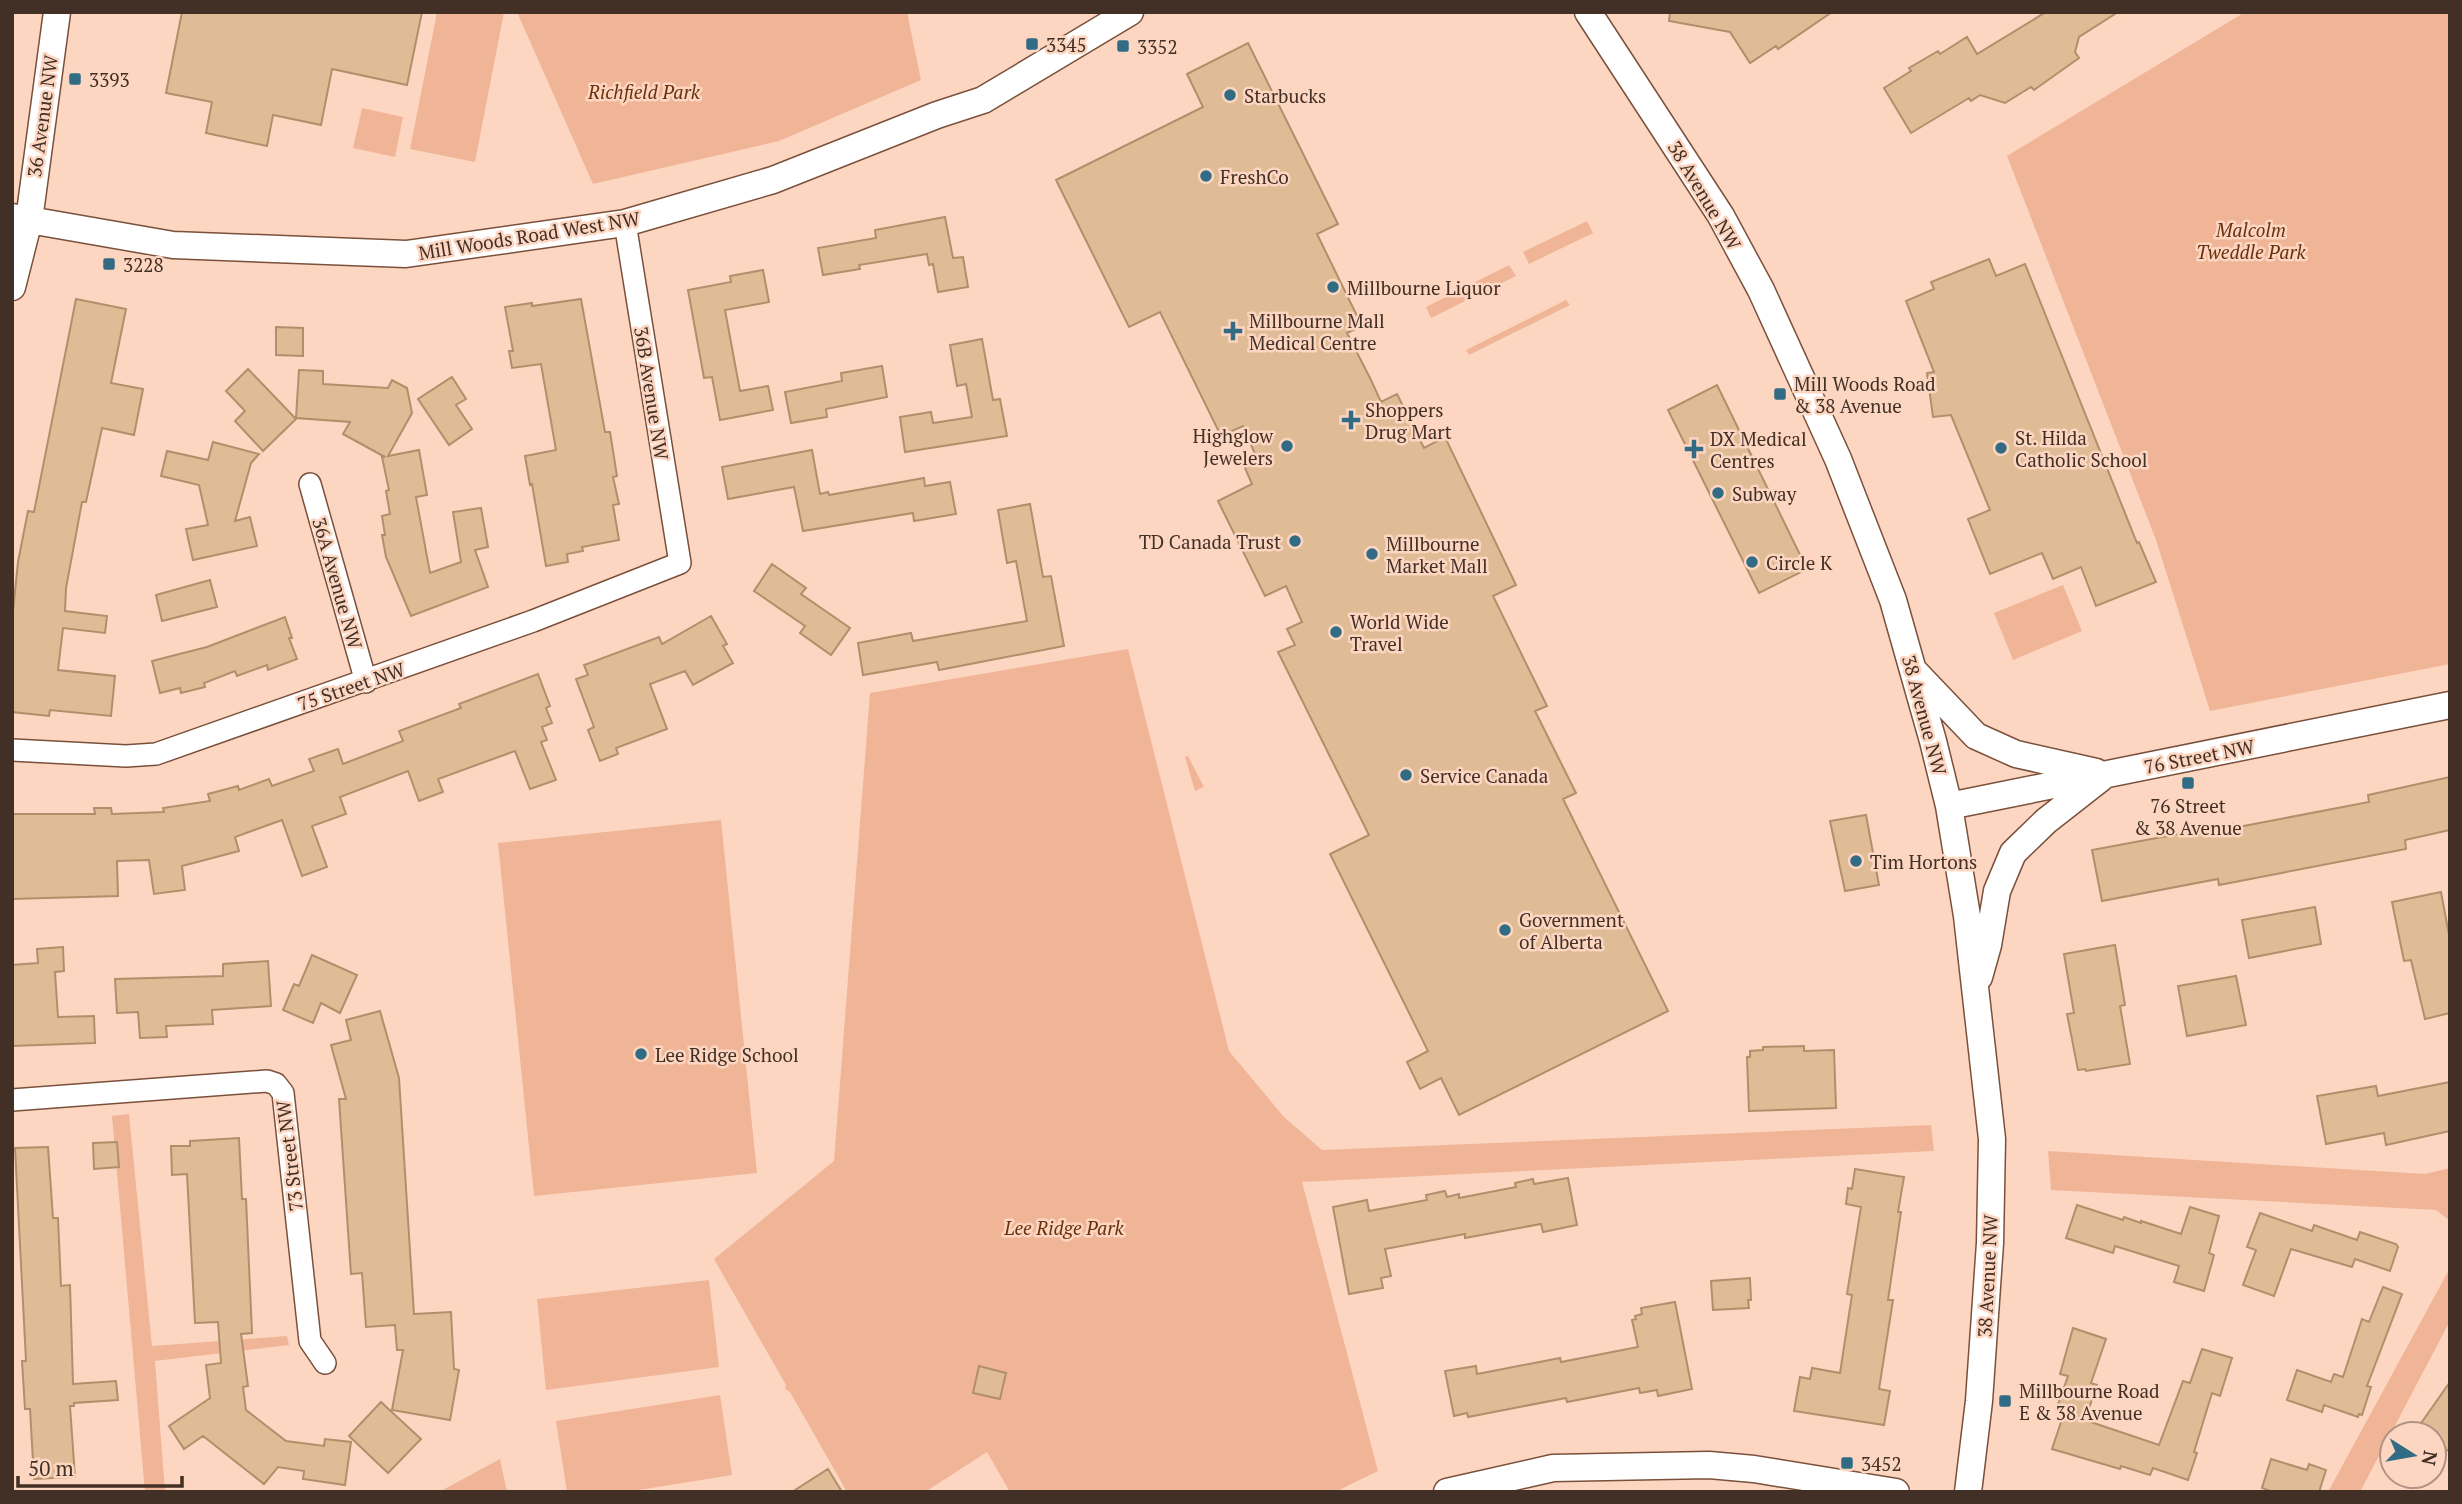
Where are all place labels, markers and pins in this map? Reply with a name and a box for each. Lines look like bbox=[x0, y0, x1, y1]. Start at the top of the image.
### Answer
place label: 3345 bbox=[1046, 32, 1087, 57]
place label: 3352 bbox=[1137, 34, 1178, 59]
marker: 3345 bbox=[1024, 36, 1040, 52]
marker: 3352 bbox=[1115, 38, 1131, 54]
place label: 3393 bbox=[89, 67, 130, 92]
marker: 3393 bbox=[67, 71, 83, 87]
place label: Starbucks bbox=[1244, 83, 1326, 108]
marker: Starbucks bbox=[1222, 87, 1238, 103]
place label: FreshCo bbox=[1220, 164, 1289, 189]
marker: FreshCo bbox=[1198, 168, 1214, 184]
place label: 3228 bbox=[123, 252, 164, 277]
marker: 3228 bbox=[101, 256, 117, 272]
place label: Millbourne Liquor bbox=[1347, 275, 1501, 300]
marker: Millbourne Liquor bbox=[1325, 279, 1341, 295]
place label: Millbourne Mall Medical Centre bbox=[1249, 308, 1385, 355]
marker: Millbourne Mall Medical Centre bbox=[1223, 321, 1243, 341]
place label: Mill Woods Road & 38 Avenue bbox=[1794, 371, 1936, 418]
marker: Mill Woods Road & 38 Avenue bbox=[1772, 386, 1788, 402]
place label: Shoppers Drug Mart bbox=[1365, 397, 1452, 444]
marker: Shoppers Drug Mart bbox=[1343, 412, 1359, 428]
place label: Highglow Jewelers bbox=[1192, 423, 1274, 470]
place label: St. Hilda Catholic School bbox=[2015, 425, 2147, 472]
place label: DX Medical Centres bbox=[1710, 426, 1807, 473]
marker: Highglow Jewelers bbox=[1279, 438, 1295, 454]
marker: DX Medical Centres bbox=[1684, 439, 1704, 459]
marker: St. Hilda Catholic School bbox=[1993, 440, 2009, 456]
place label: Subway bbox=[1732, 481, 1797, 506]
marker: Subway bbox=[1710, 485, 1726, 501]
place label: TD Canada Trust bbox=[1139, 529, 1281, 554]
place label: Millbourne Market Mall bbox=[1386, 531, 1488, 578]
marker: TD Canada Trust bbox=[1287, 533, 1303, 549]
marker: Millbourne Market Mall bbox=[1364, 546, 1380, 562]
place label: Circle K bbox=[1766, 550, 1833, 575]
marker: Circle K bbox=[1744, 554, 1760, 570]
place label: World Wide Travel bbox=[1350, 609, 1449, 656]
marker: World Wide Travel bbox=[1328, 624, 1344, 640]
place label: Service Canada bbox=[1420, 763, 1549, 788]
marker: Service Canada bbox=[1398, 767, 1414, 783]
marker: 76 Street & 38 Avenue bbox=[2180, 775, 2196, 791]
place label: 76 Street & 38 Avenue bbox=[2134, 793, 2242, 840]
place label: Tim Hortons bbox=[1870, 849, 1977, 874]
marker: Tim Hortons bbox=[1848, 853, 1864, 869]
place label: Government of Alberta bbox=[1519, 907, 1624, 954]
marker: Government of Alberta bbox=[1497, 922, 1513, 938]
place label: Lee Ridge School bbox=[655, 1042, 799, 1067]
marker: Lee Ridge School bbox=[633, 1046, 649, 1062]
place label: Millbourne Road E & 38 Avenue bbox=[2019, 1378, 2160, 1425]
marker: Millbourne Road E & 38 Avenue bbox=[1997, 1393, 2013, 1409]
place label: 3452 bbox=[1861, 1451, 1902, 1476]
marker: 3452 bbox=[1839, 1455, 1855, 1471]

